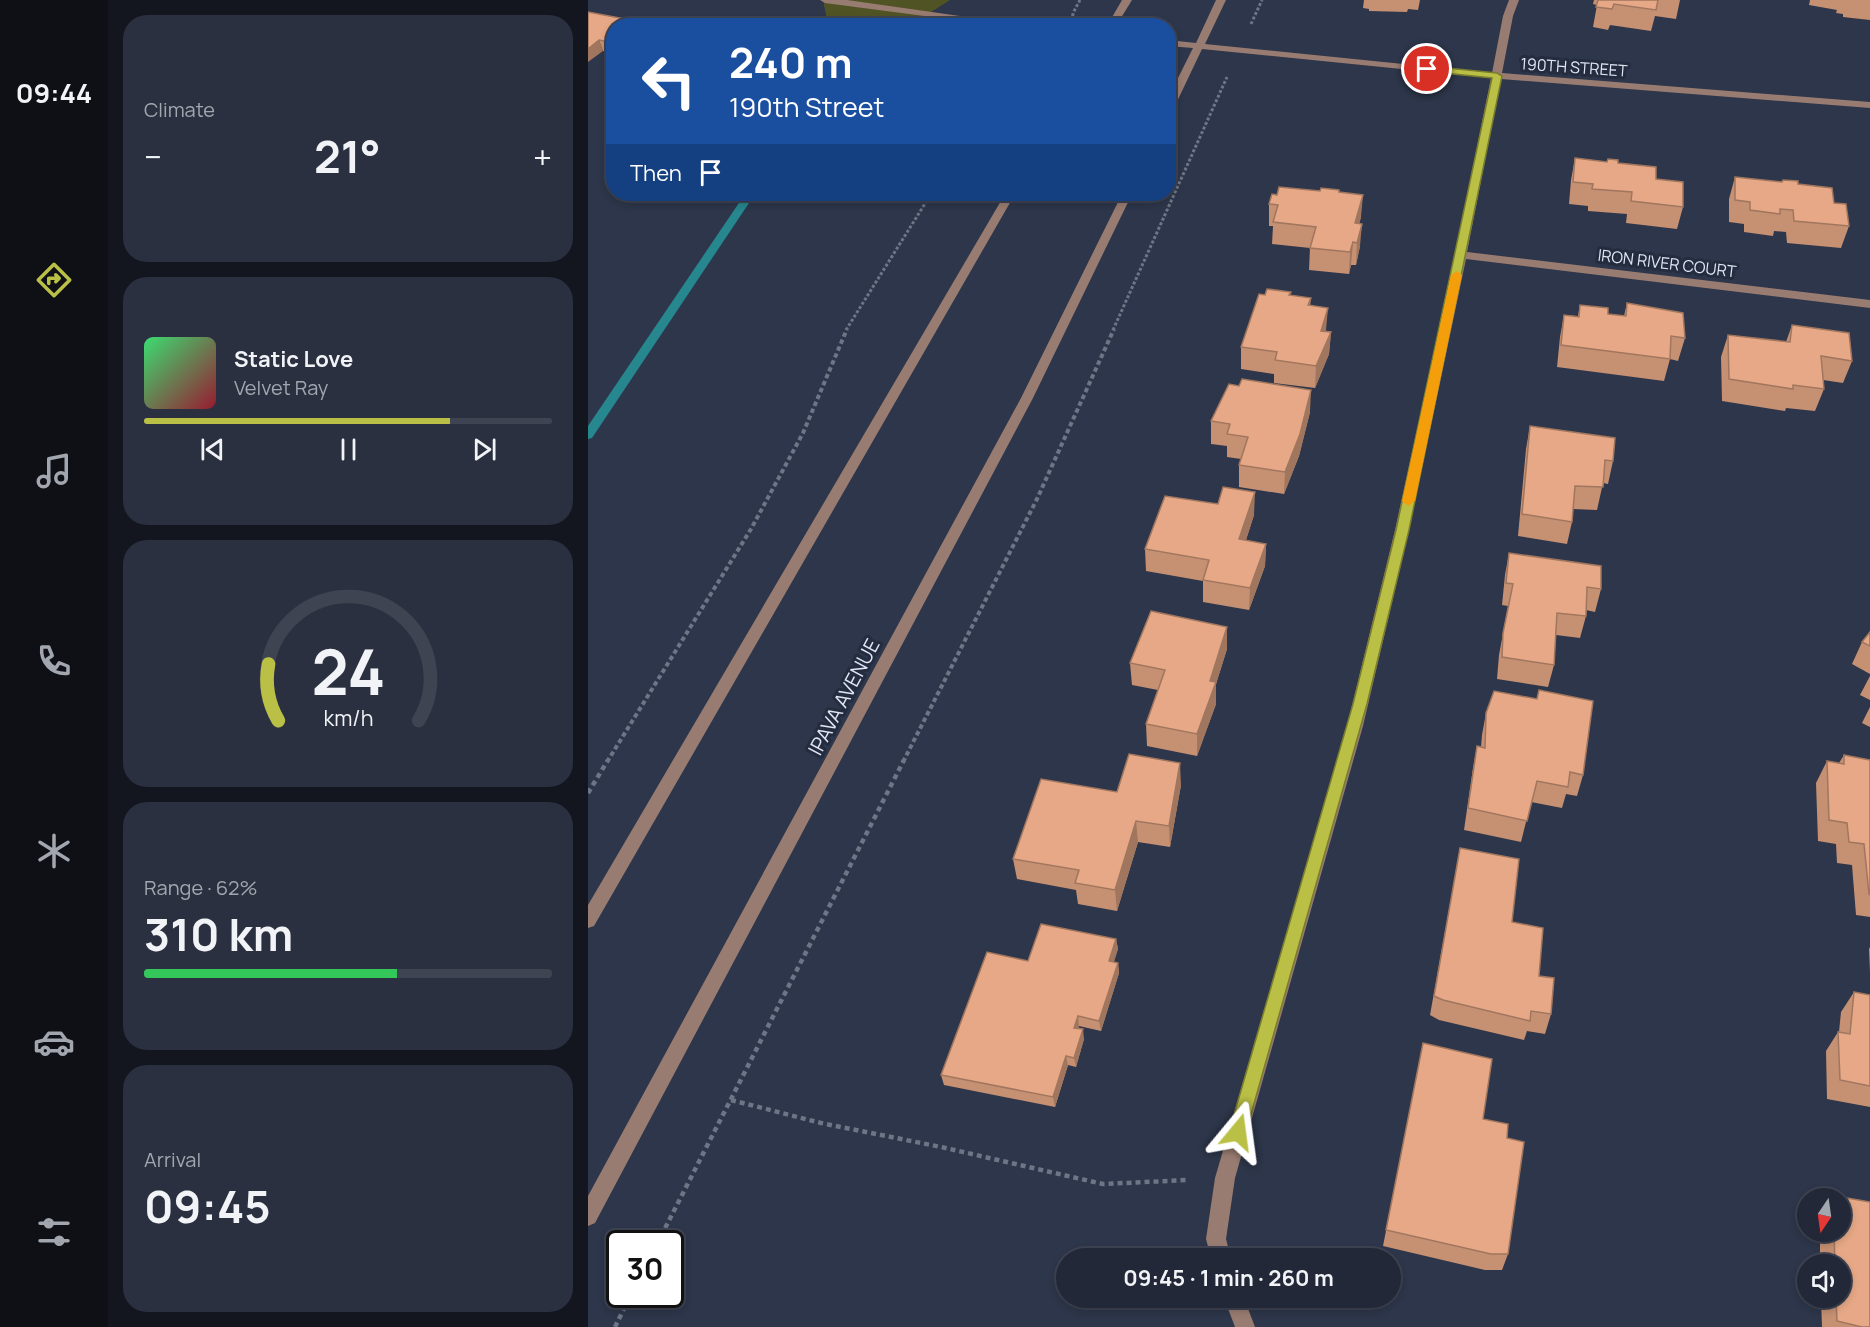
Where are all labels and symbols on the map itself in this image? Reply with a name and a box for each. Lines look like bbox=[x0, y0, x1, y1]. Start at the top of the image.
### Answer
pin bbox=[1401, 43, 1452, 94]
street label: 190TH STREET bbox=[1520, 52, 1629, 82]
street label: IRON RIVER COURT bbox=[1597, 244, 1738, 282]
street label: IPAVA AVENUE bbox=[802, 634, 886, 760]
position arrow bbox=[1206, 1100, 1270, 1164]
north arrow bbox=[1797, 1188, 1851, 1242]
speed limit sign: 30 bbox=[606, 1230, 684, 1308]

